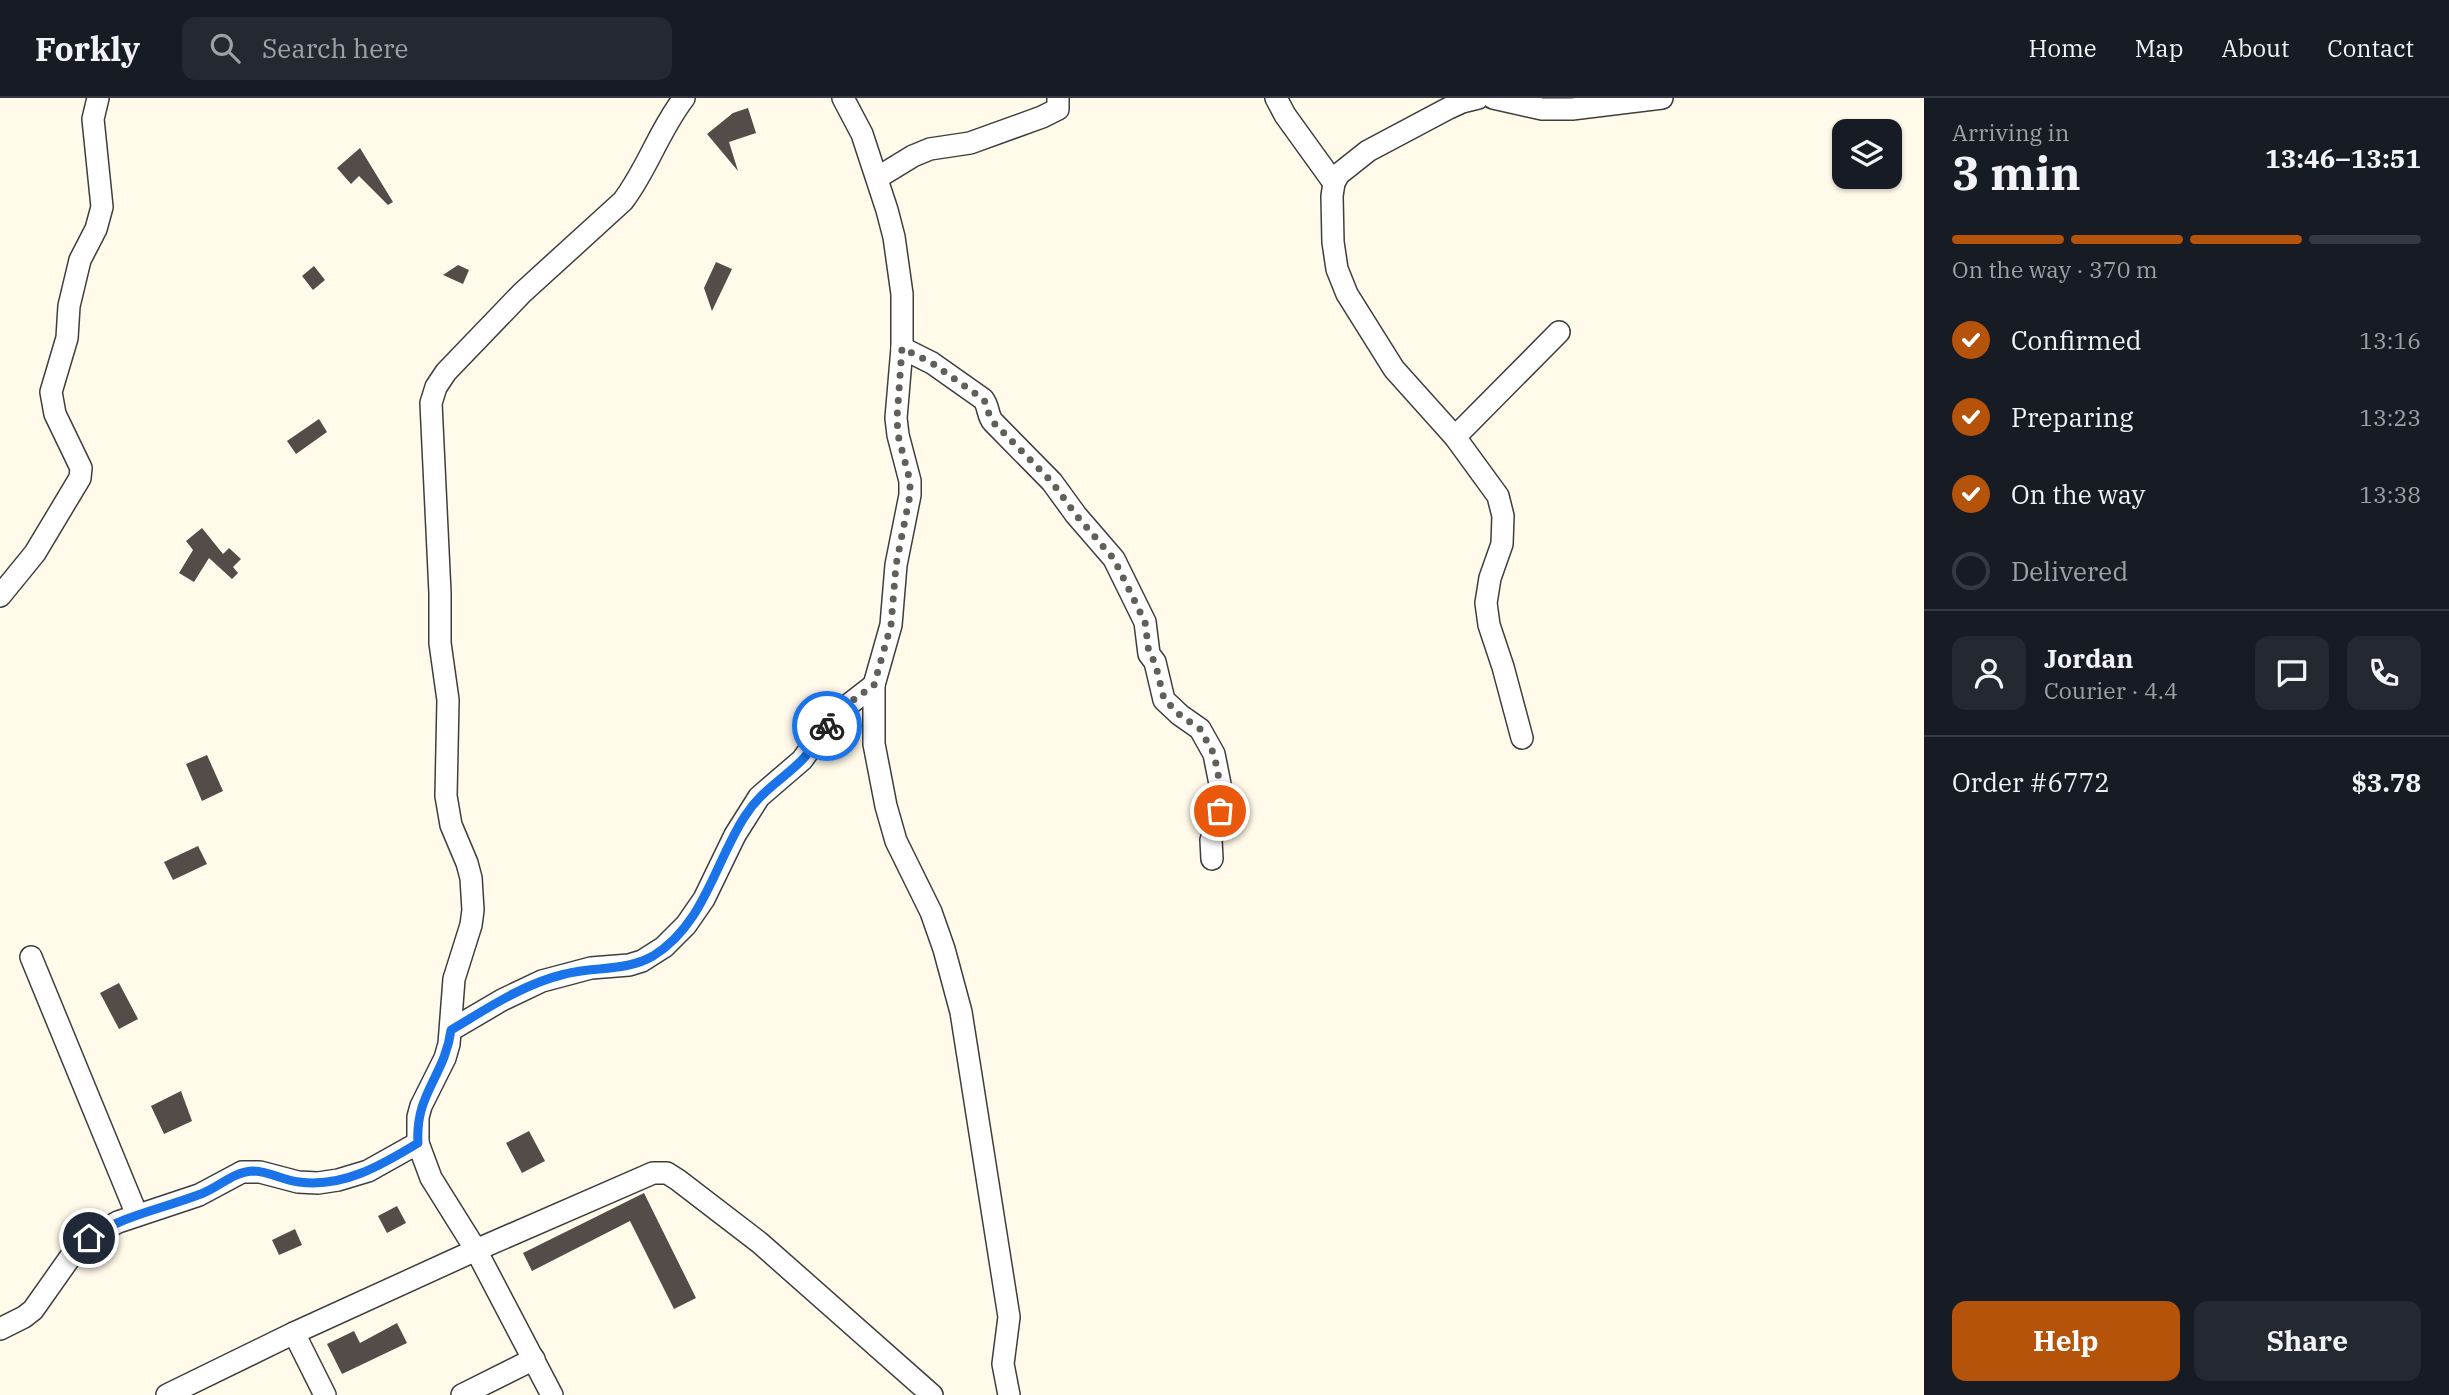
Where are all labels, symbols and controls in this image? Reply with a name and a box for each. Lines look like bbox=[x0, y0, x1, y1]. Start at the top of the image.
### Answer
search box bbox=[182, 17, 672, 80]
text: Forkly bbox=[35, 27, 140, 70]
icon: search bbox=[206, 29, 244, 67]
text: Search here bbox=[262, 31, 409, 65]
text: Home bbox=[2029, 32, 2097, 64]
text: Map bbox=[2135, 32, 2183, 64]
text: About bbox=[2221, 32, 2289, 64]
text: Contact bbox=[2327, 32, 2414, 64]
text: Arriving in bbox=[1952, 117, 2069, 147]
map controls bbox=[1832, 119, 1902, 189]
button: layers bbox=[1832, 119, 1902, 189]
text: 13:46–13:51 bbox=[2265, 141, 2421, 175]
text: 3 min bbox=[1952, 143, 2081, 203]
text: On the way · 370 m bbox=[1952, 254, 2158, 284]
icon: check bbox=[1952, 321, 1990, 359]
text: Confirmed bbox=[2011, 323, 2142, 357]
text: 13:16 bbox=[2359, 325, 2421, 355]
icon: check bbox=[1952, 398, 1990, 436]
text: Preparing bbox=[2011, 400, 2133, 434]
text: 13:23 bbox=[2359, 402, 2421, 432]
icon: check bbox=[1952, 475, 1990, 513]
text: On the way bbox=[2011, 477, 2145, 511]
text: 13:38 bbox=[2359, 479, 2421, 509]
text: Delivered bbox=[2011, 554, 2128, 588]
button: person bbox=[1952, 636, 2026, 710]
button: chat bbox=[2255, 636, 2329, 710]
button: phone bbox=[2347, 636, 2421, 710]
text: Jordan bbox=[2044, 641, 2134, 675]
text: Courier · 4.4 bbox=[2044, 675, 2178, 705]
courier bbox=[792, 691, 862, 761]
icon: bike bbox=[808, 707, 846, 745]
text: Order #6772 bbox=[1952, 765, 2110, 799]
text: $3.78 bbox=[2351, 765, 2421, 799]
pin bbox=[1190, 781, 1250, 841]
icon: bag bbox=[1201, 792, 1239, 830]
pin bbox=[59, 1208, 119, 1268]
icon: home bbox=[70, 1219, 108, 1257]
button: Help bbox=[1952, 1301, 2180, 1381]
button: Share bbox=[2194, 1301, 2421, 1381]

